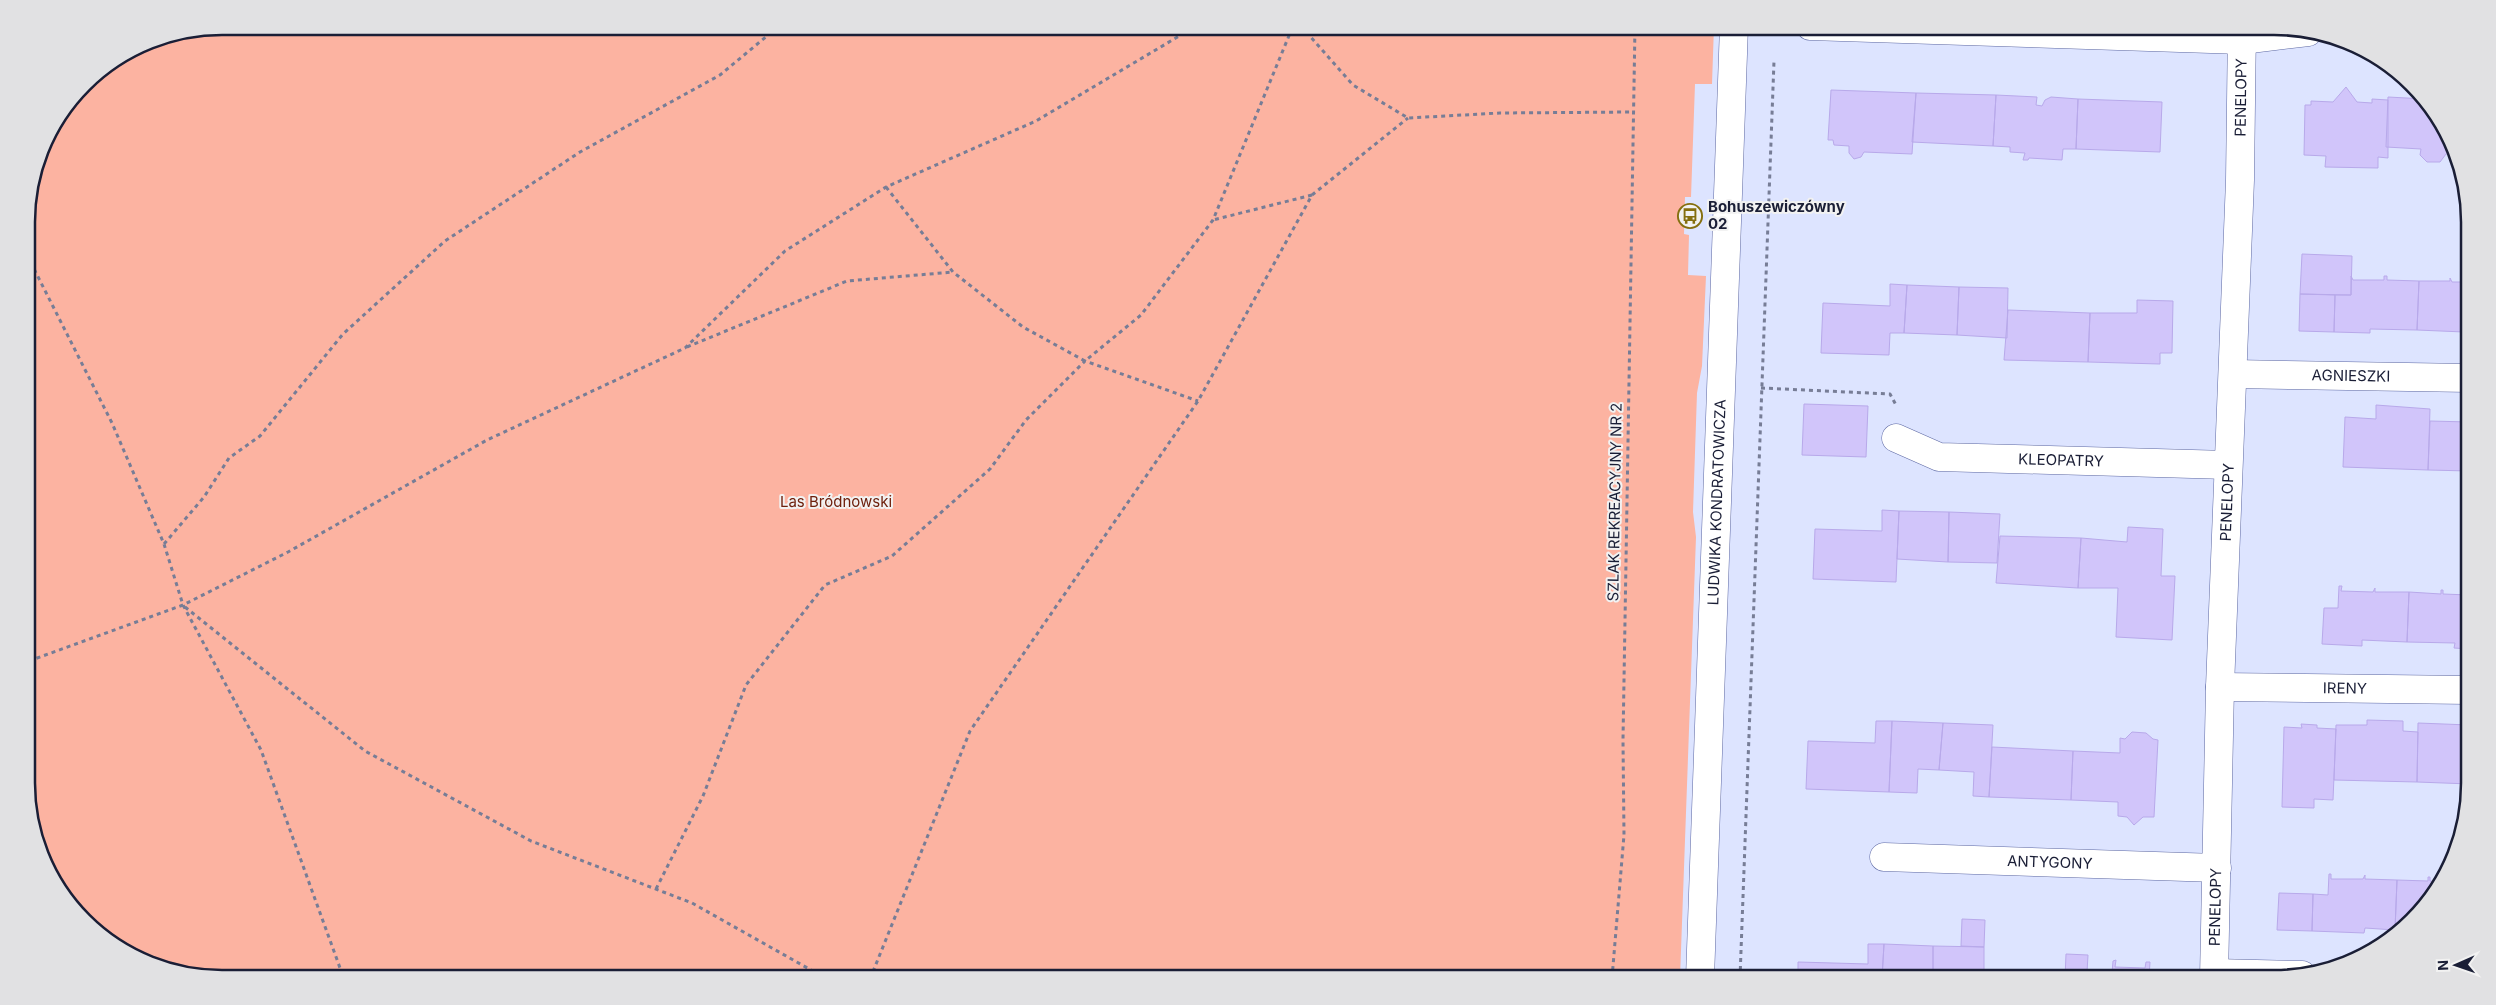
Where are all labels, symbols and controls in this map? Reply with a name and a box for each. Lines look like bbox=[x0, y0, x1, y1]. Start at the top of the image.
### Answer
street label: PENELOPY bbox=[2231, 58, 2251, 137]
place label: Bohuszewiczówny 02 bbox=[1708, 197, 1845, 233]
bus stop icon: Bohuszewiczówny 02 bbox=[1677, 203, 1703, 229]
street label: AGNIESZKI bbox=[2312, 365, 2390, 386]
street label: LUDWIKA KONDRATOWICZA bbox=[1703, 399, 1730, 606]
street label: SZLAK REKREACYJNY NR 2 bbox=[1603, 403, 1626, 601]
street label: KLEOPATRY bbox=[2018, 449, 2104, 471]
street label: PENELOPY bbox=[2216, 463, 2238, 542]
park label: Las Bródnowski bbox=[780, 492, 892, 511]
street label: IRENY bbox=[2323, 678, 2367, 698]
street label: ANTYGONY bbox=[2007, 851, 2093, 873]
street label: PENELOPY bbox=[2205, 868, 2225, 946]
north arrow bbox=[2431, 940, 2481, 990]
text: N bbox=[2434, 960, 2451, 971]

